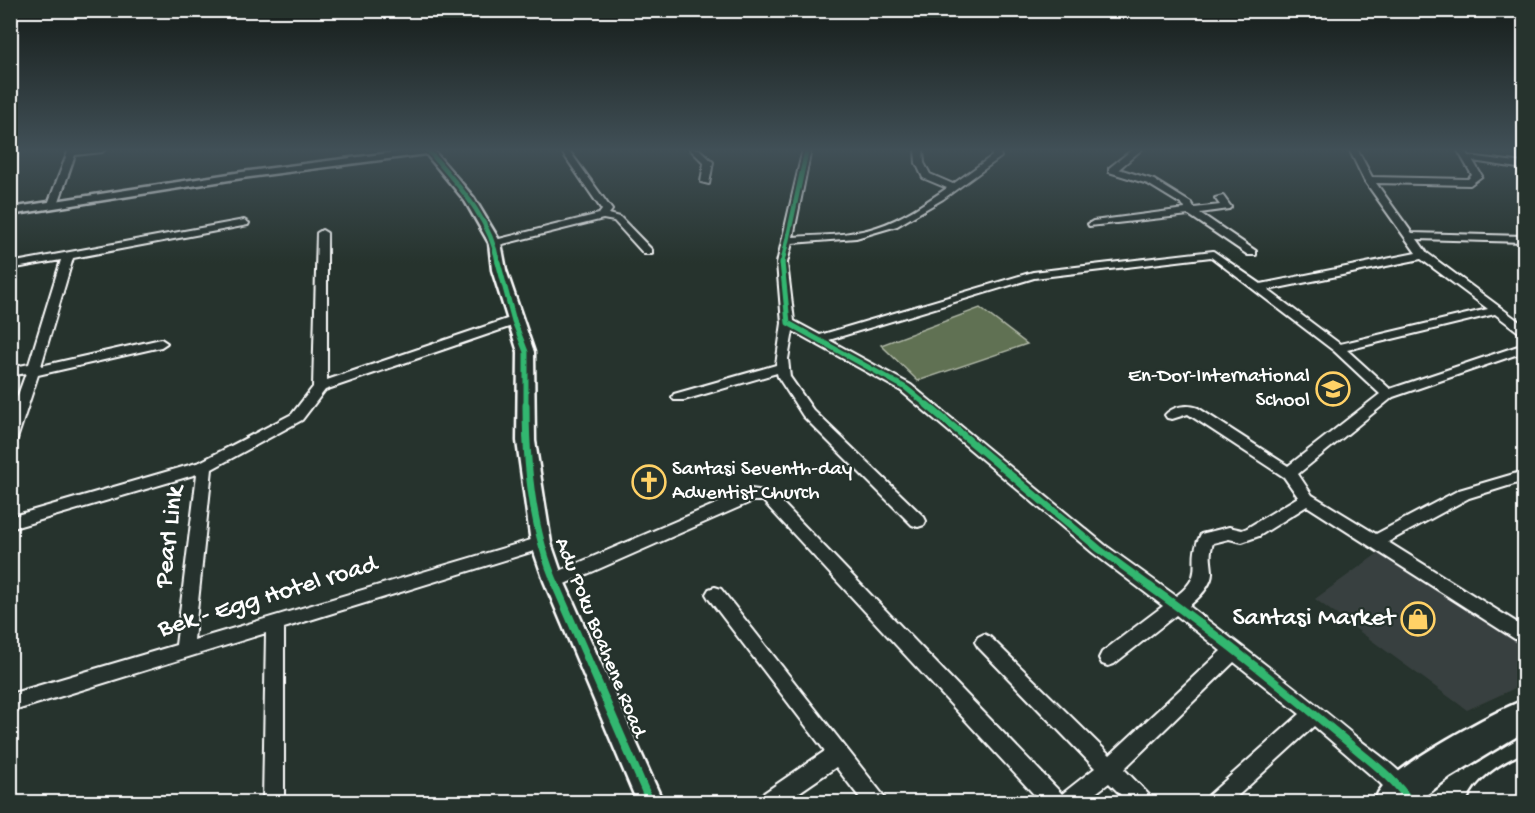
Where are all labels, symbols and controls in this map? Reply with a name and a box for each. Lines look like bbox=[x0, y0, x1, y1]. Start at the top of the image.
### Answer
place label: En-Dor-International School bbox=[1128, 365, 1310, 414]
school or university icon: En-Dor-International School bbox=[1315, 371, 1351, 407]
place label: Santasi Seventh-day Adventist Church bbox=[672, 458, 852, 507]
church icon: Santasi Seventh-day Adventist Church bbox=[631, 464, 667, 500]
street label: Pearl Link bbox=[149, 482, 193, 591]
street label: Adu Poku Boahene Road bbox=[547, 534, 651, 743]
street label: Bek - Egg Hotel road bbox=[154, 549, 383, 646]
shop icon: Santasi Market bbox=[1400, 601, 1436, 637]
place label: Santasi Market bbox=[1232, 604, 1397, 635]

